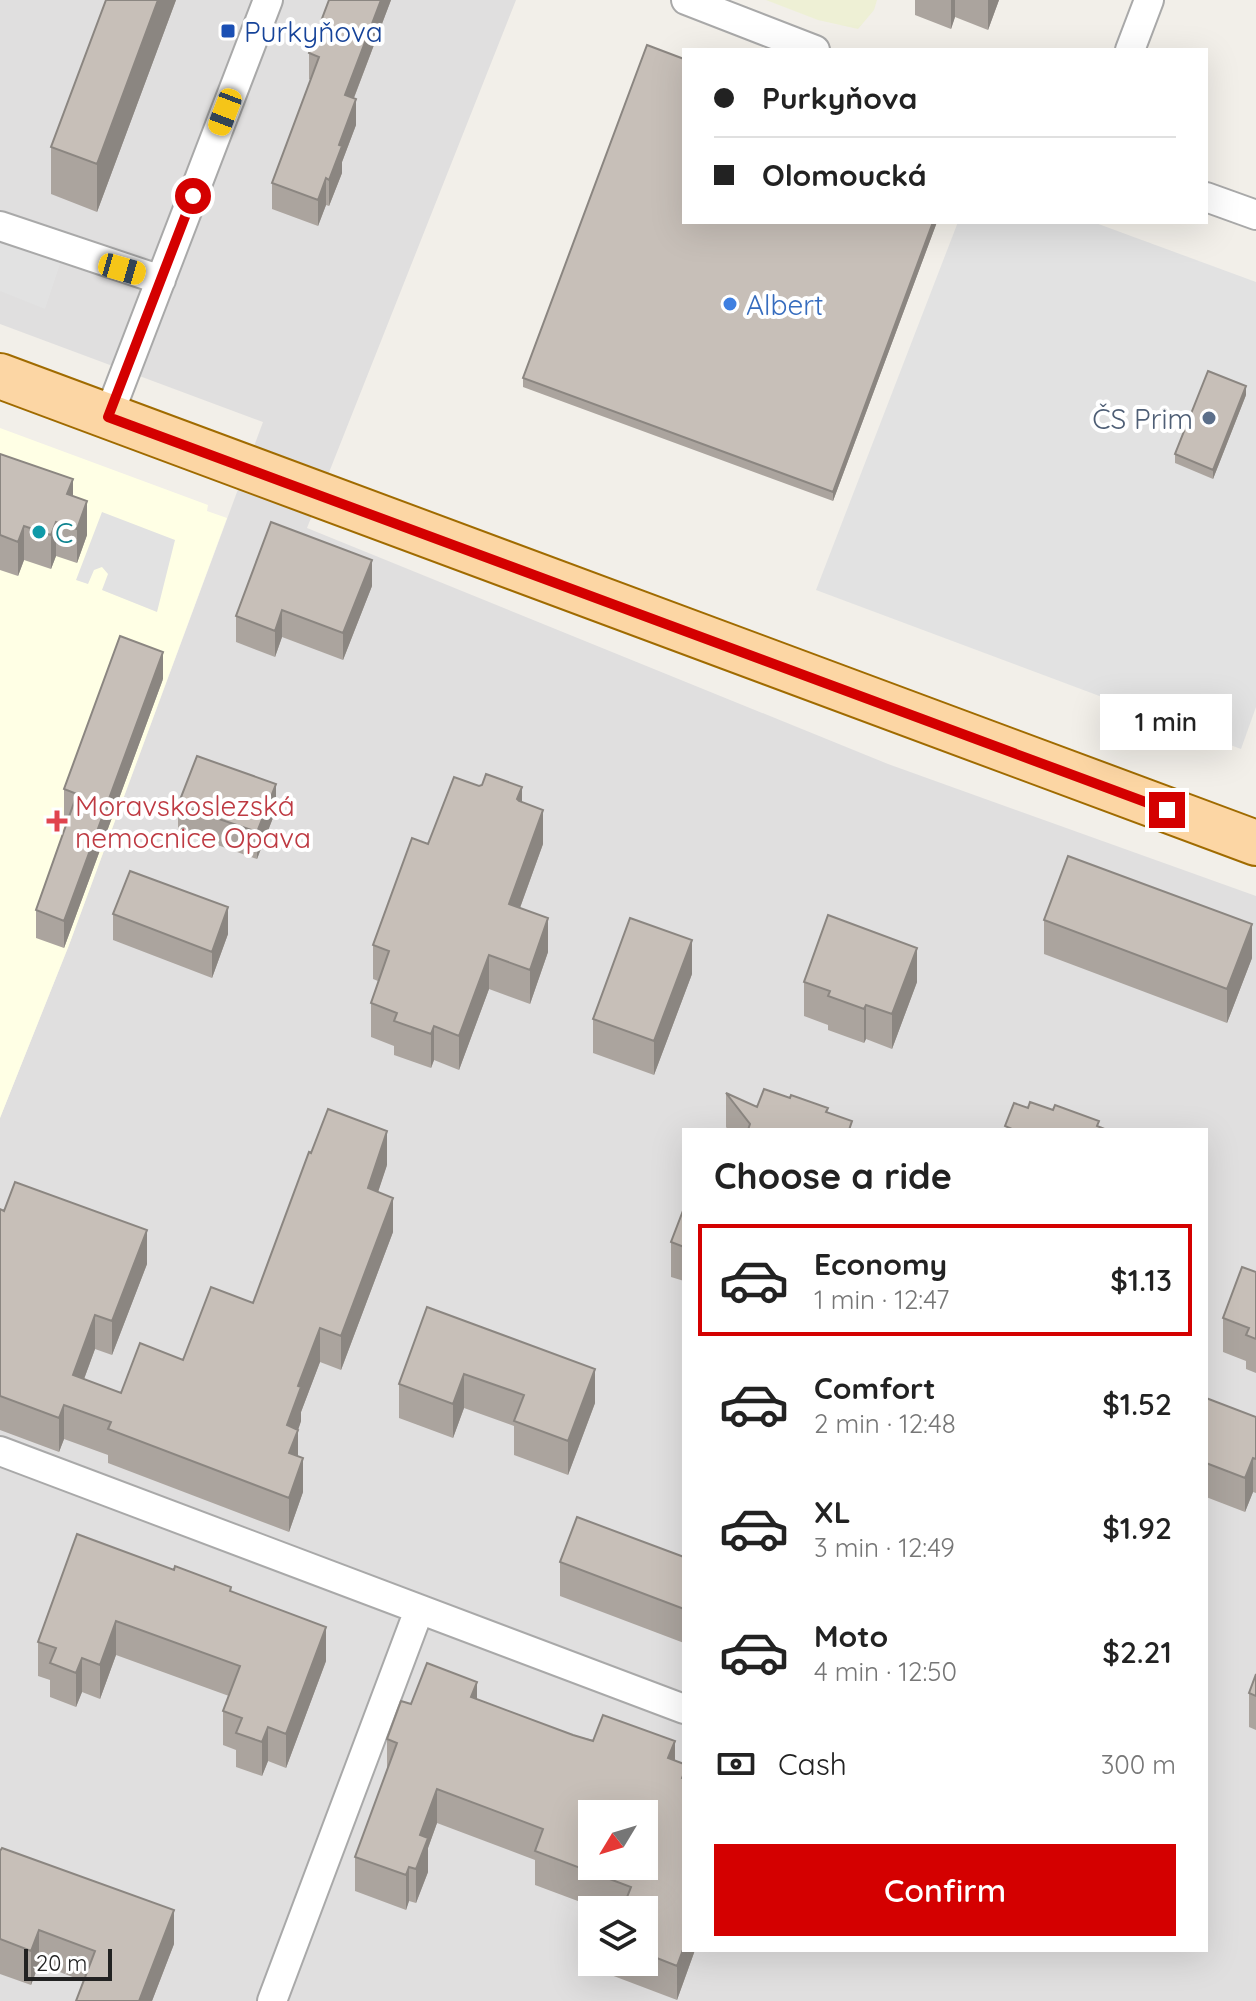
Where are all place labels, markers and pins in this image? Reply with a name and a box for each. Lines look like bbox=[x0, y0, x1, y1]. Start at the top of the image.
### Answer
place label: Purkyňova bbox=[244, 14, 383, 49]
marker: Purkyňova bbox=[219, 22, 237, 40]
place label: Albert bbox=[746, 287, 824, 322]
marker: Albert bbox=[721, 295, 739, 313]
place label: ČS Prim bbox=[1092, 401, 1193, 436]
marker: ČS Prim bbox=[1200, 409, 1218, 427]
place label: C bbox=[55, 515, 73, 550]
marker: C bbox=[30, 523, 48, 541]
place label: Moravskoslezská nemocnice Opava bbox=[75, 788, 311, 855]
marker: Moravskoslezská nemocnice Opava bbox=[46, 810, 68, 832]

